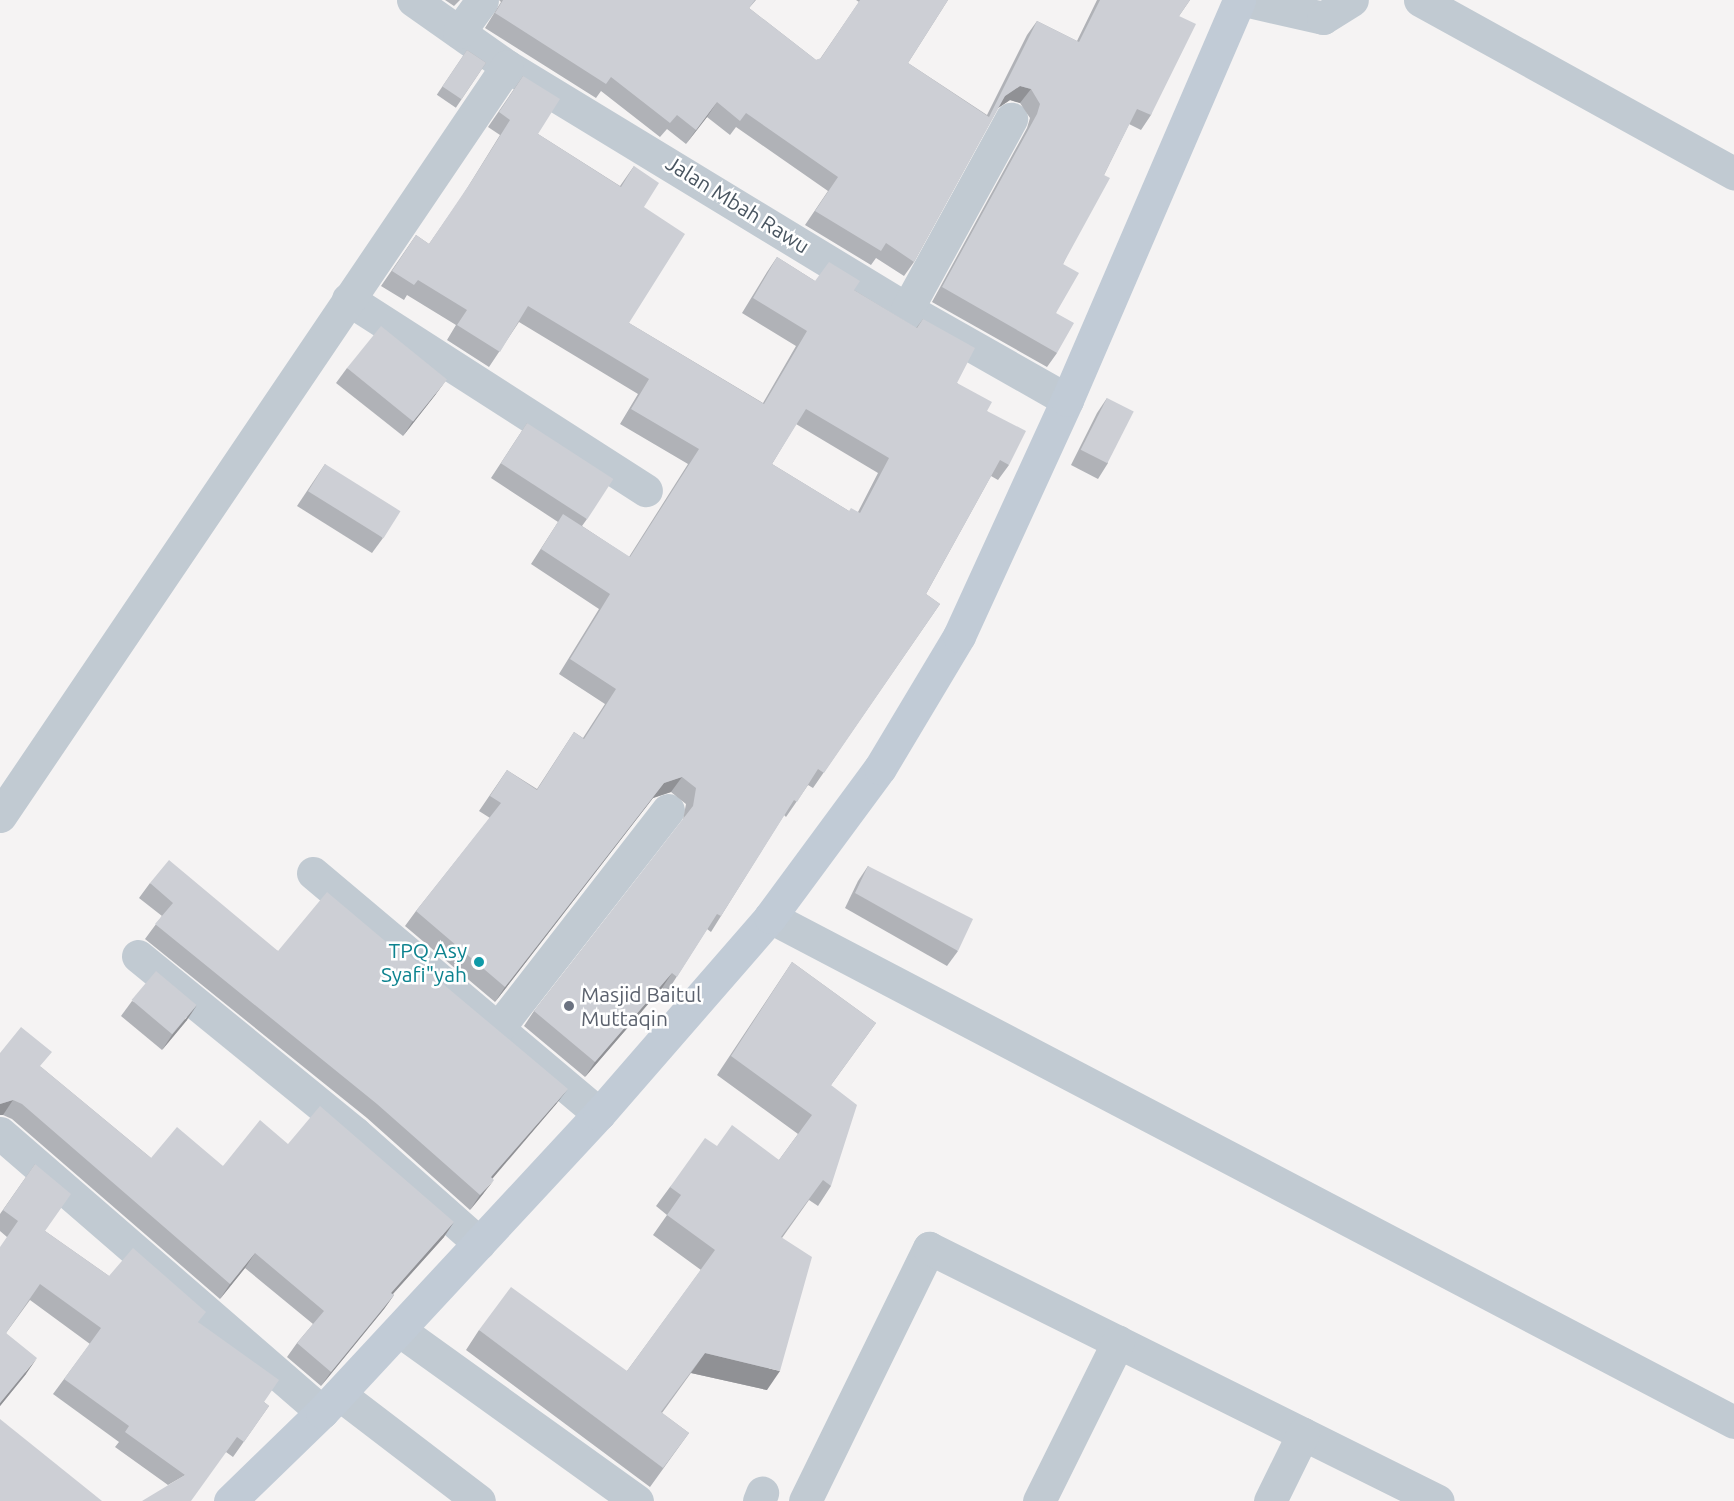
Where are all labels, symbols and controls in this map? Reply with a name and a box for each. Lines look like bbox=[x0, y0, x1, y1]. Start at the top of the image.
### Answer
street label: Jalan Mbah Rawu bbox=[662, 150, 814, 258]
place label: TPQ Asy Syafi"yah bbox=[381, 937, 467, 987]
marker: TPQ Asy Syafi"yah bbox=[472, 955, 486, 969]
place label: Masjid Baitul Muttaqin bbox=[581, 981, 701, 1031]
marker: Masjid Baitul Muttaqin bbox=[562, 999, 576, 1013]

